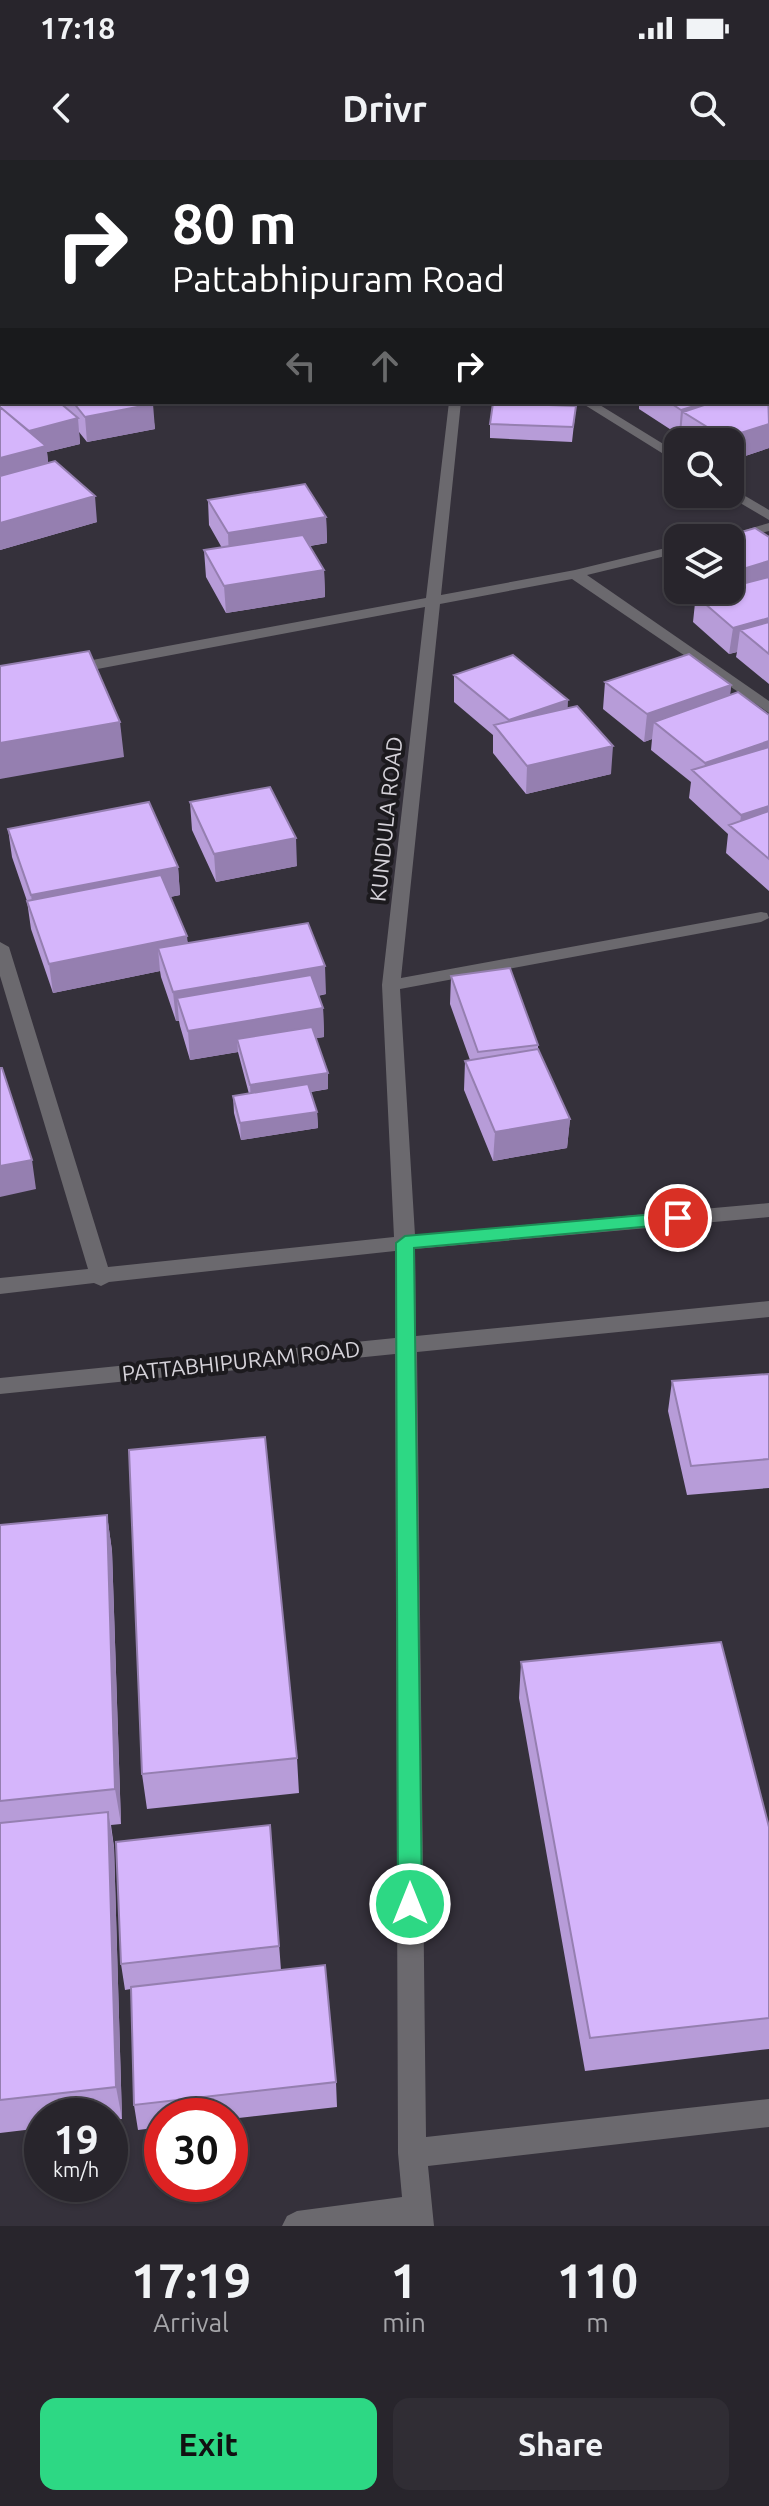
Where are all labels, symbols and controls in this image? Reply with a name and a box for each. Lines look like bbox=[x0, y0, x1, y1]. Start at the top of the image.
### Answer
text: 17:18 bbox=[40, 11, 115, 45]
icon: back bbox=[40, 86, 84, 130]
icon: search bbox=[685, 86, 729, 130]
text: Drivr bbox=[342, 88, 427, 129]
icon: right bbox=[40, 192, 144, 296]
text: 80 m bbox=[172, 192, 297, 255]
text: Pattabhipuram Road bbox=[172, 258, 505, 299]
icon: left bbox=[279, 344, 323, 388]
icon: ahead bbox=[363, 344, 407, 388]
icon: right bbox=[447, 344, 491, 388]
map controls bbox=[664, 428, 744, 604]
button: search bbox=[664, 428, 744, 508]
button: layers bbox=[664, 524, 744, 604]
street label: KUNDULA ROAD bbox=[364, 735, 407, 903]
pin bbox=[644, 1184, 712, 1252]
icon: arrive bbox=[656, 1196, 700, 1240]
street label: PATTABHIPURAM ROAD bbox=[120, 1336, 361, 1385]
position arrow bbox=[368, 1862, 452, 1946]
speed limit sign: 30 bbox=[144, 2098, 248, 2202]
text: 19 bbox=[53, 2117, 99, 2162]
text: km/h bbox=[53, 2158, 99, 2181]
text: 17:19 bbox=[131, 2253, 251, 2307]
text: 1 bbox=[390, 2253, 417, 2307]
text: 110 bbox=[557, 2253, 638, 2307]
text: Arrival bbox=[153, 2308, 229, 2337]
text: min bbox=[382, 2308, 426, 2337]
text: m bbox=[586, 2308, 609, 2337]
button: Exit bbox=[40, 2398, 377, 2490]
button: Share bbox=[393, 2398, 729, 2490]

